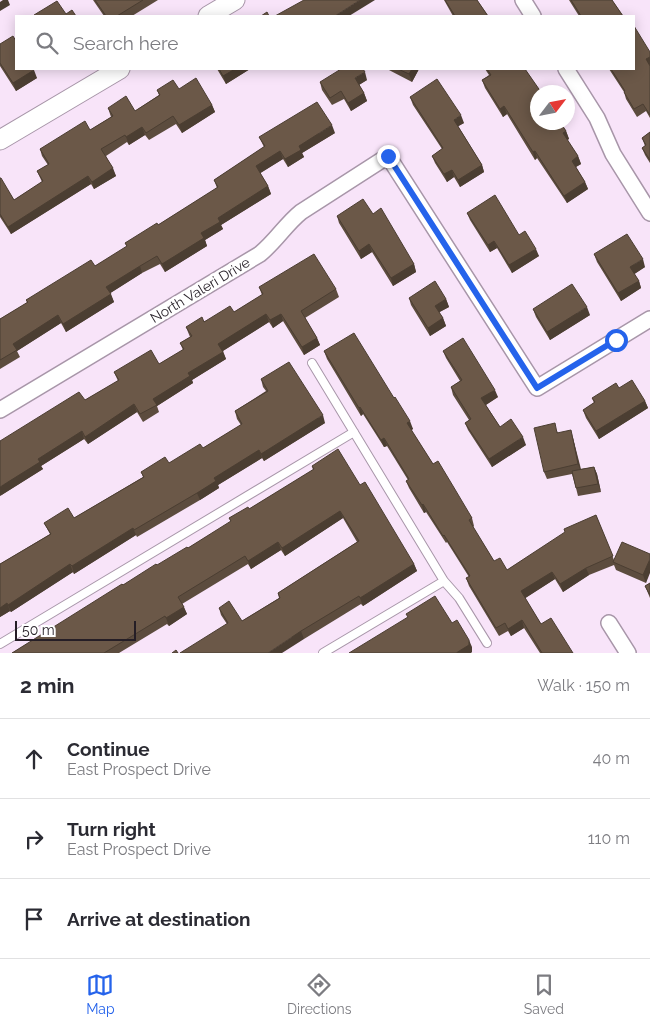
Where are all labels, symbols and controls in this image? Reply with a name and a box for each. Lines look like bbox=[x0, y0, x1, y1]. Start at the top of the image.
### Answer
search box bbox=[15, 15, 635, 70]
icon: search bbox=[33, 29, 61, 57]
text: Search here bbox=[73, 32, 179, 54]
north arrow bbox=[530, 85, 575, 130]
route end bbox=[377, 145, 400, 168]
street label: North Valeri Drive bbox=[147, 254, 253, 326]
route start bbox=[605, 329, 628, 352]
scale bar bbox=[15, 618, 136, 641]
text: 50 m bbox=[22, 622, 55, 638]
text: 2 min bbox=[20, 673, 74, 698]
text: Walk · 150 m bbox=[537, 676, 630, 695]
text: Continue bbox=[67, 738, 150, 760]
icon: ahead bbox=[20, 745, 48, 773]
text: 40 m bbox=[593, 749, 630, 768]
text: East Prospect Drive bbox=[67, 760, 211, 779]
text: Turn right bbox=[67, 818, 156, 840]
icon: right bbox=[20, 825, 48, 853]
text: 110 m bbox=[588, 829, 630, 848]
text: East Prospect Drive bbox=[67, 840, 211, 859]
icon: arrive bbox=[20, 905, 48, 933]
text: Arrive at destination bbox=[67, 908, 251, 930]
tab: Map bbox=[86, 971, 115, 1017]
tab: Directions bbox=[287, 971, 352, 1017]
tab: Saved bbox=[524, 971, 564, 1017]

